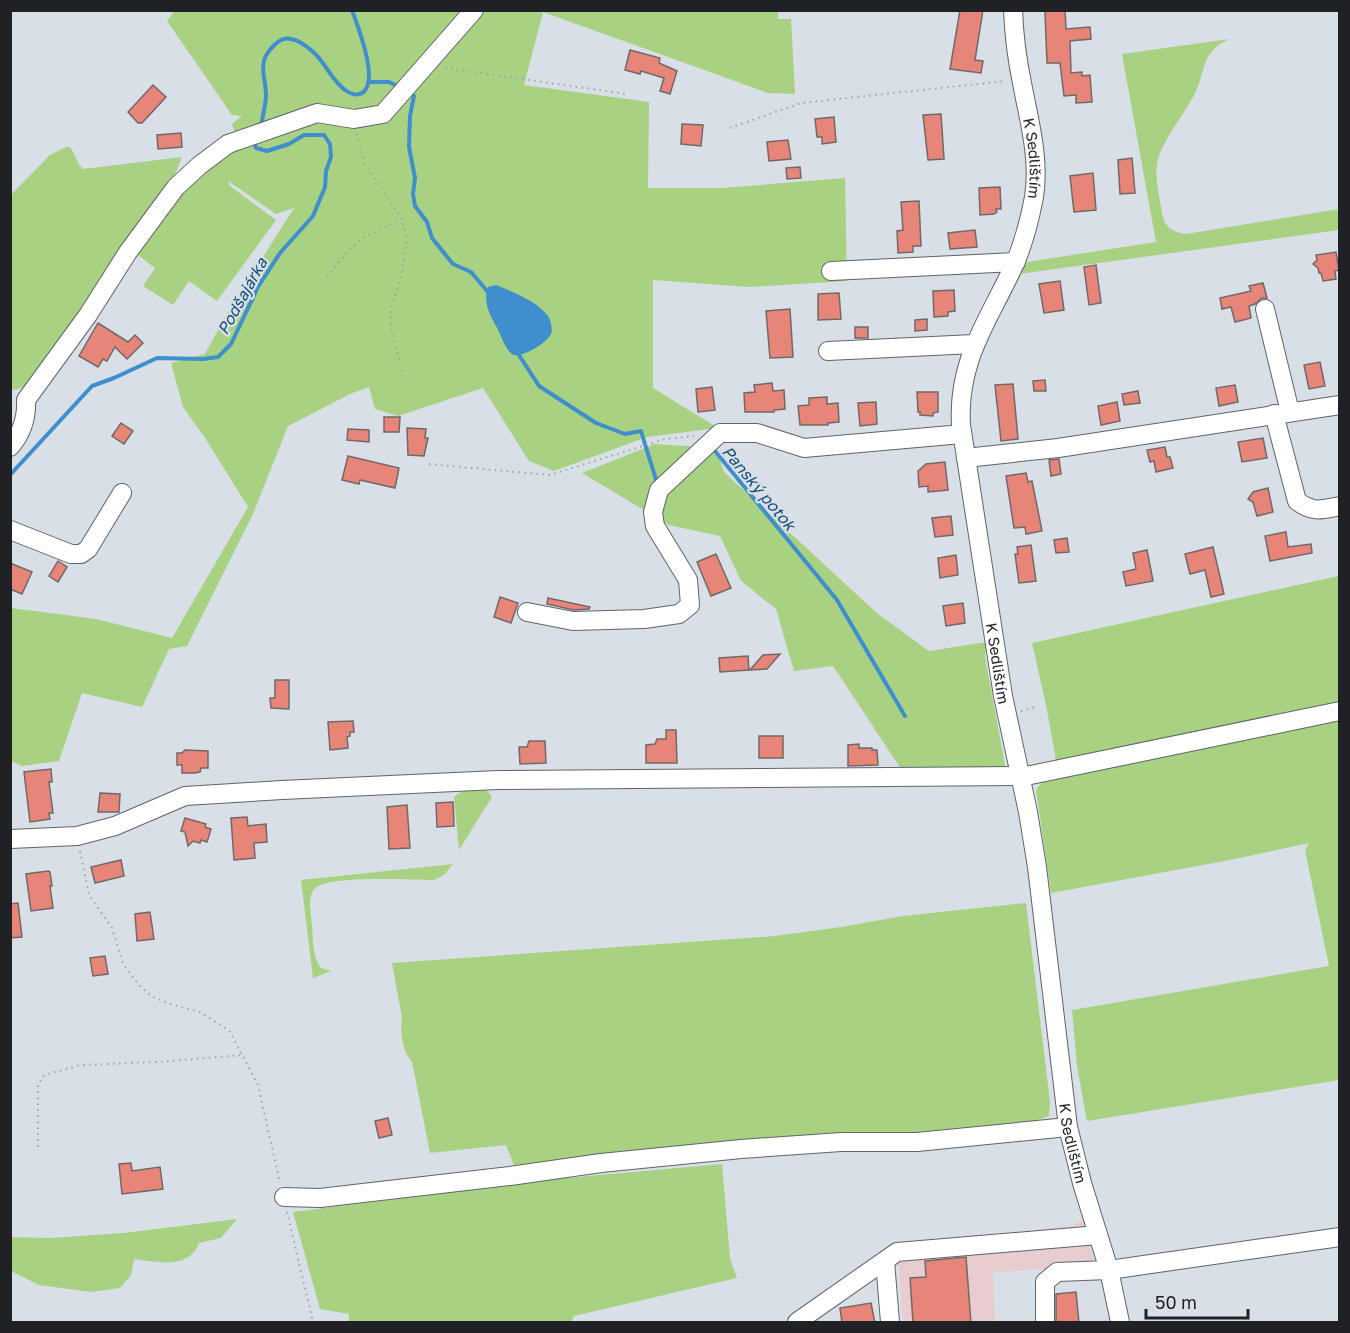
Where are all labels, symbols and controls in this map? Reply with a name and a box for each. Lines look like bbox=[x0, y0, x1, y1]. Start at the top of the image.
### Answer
street label: K Sedlištím bbox=[1020, 116, 1045, 200]
water label: Podšajárka bbox=[213, 253, 272, 338]
water label: Panský potok bbox=[718, 442, 801, 536]
street label: K Sedlištím bbox=[983, 622, 1013, 706]
street label: K Sedlištím bbox=[1056, 1102, 1091, 1185]
scale bar bbox=[1146, 1282, 1248, 1320]
text: 50 m bbox=[1155, 1291, 1197, 1313]

